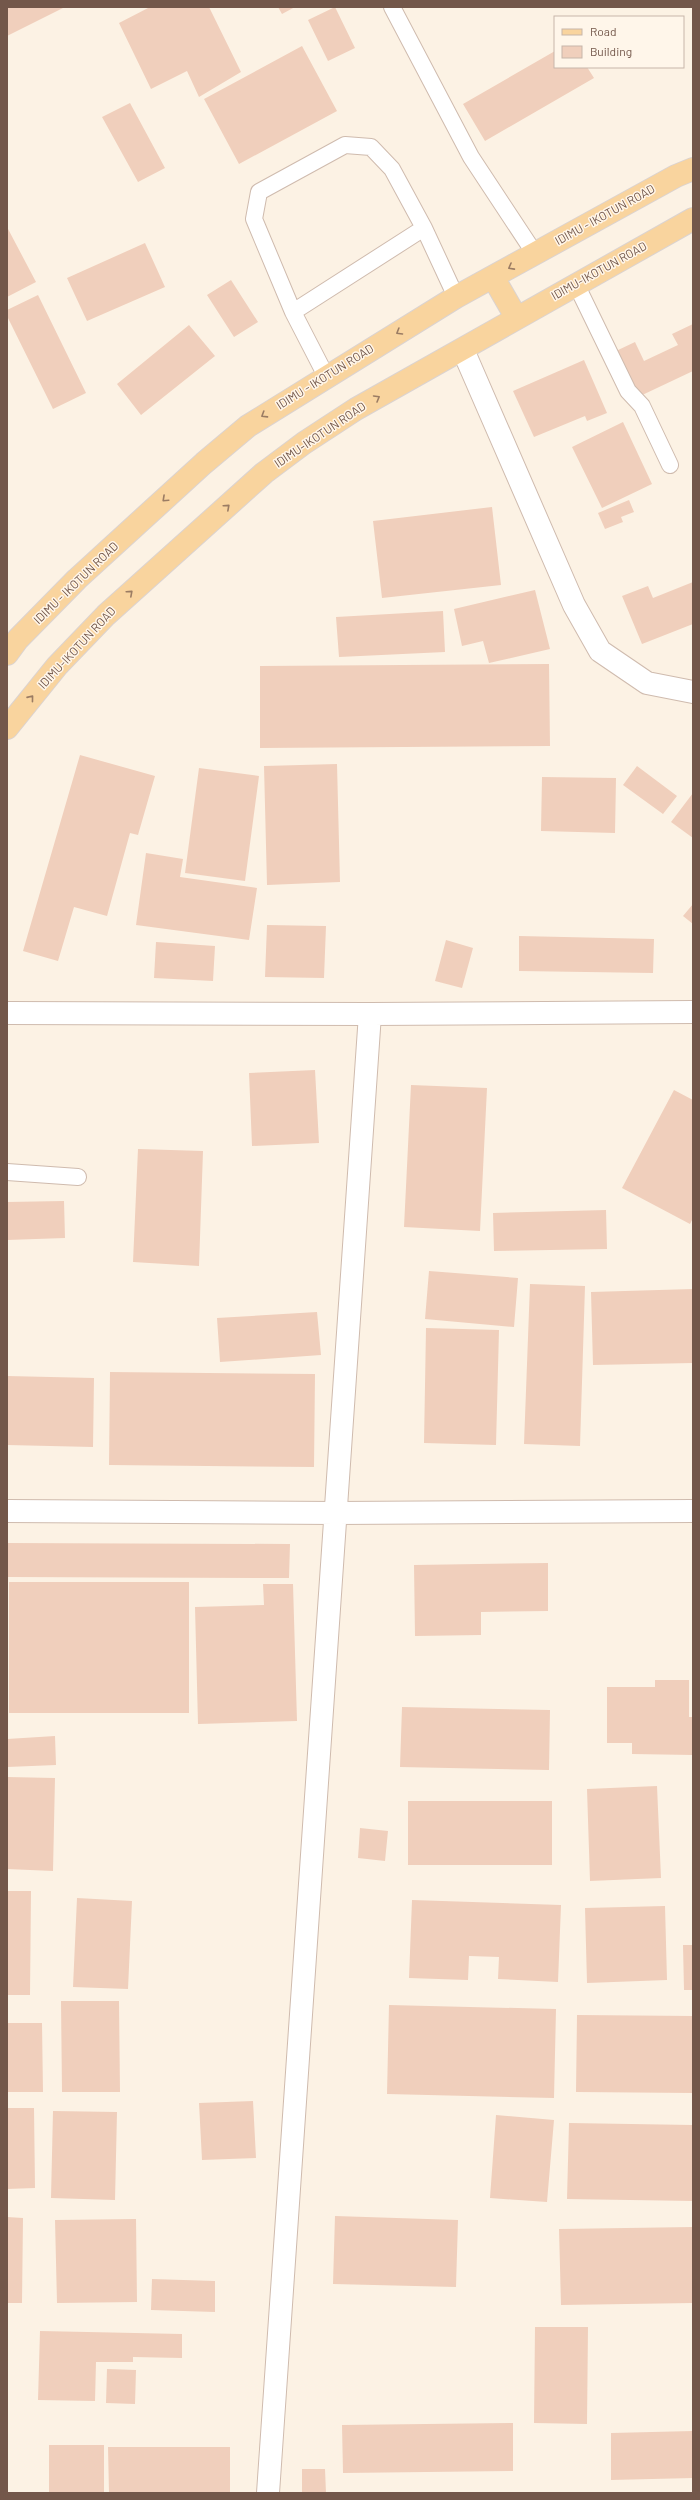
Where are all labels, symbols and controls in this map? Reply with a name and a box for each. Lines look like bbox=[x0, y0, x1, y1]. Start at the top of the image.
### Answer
legend bbox=[554, 16, 684, 68]
text: Road bbox=[590, 24, 617, 38]
text: Building bbox=[590, 44, 632, 58]
street label: IDIMU - IKOTUN ROAD bbox=[552, 181, 657, 247]
street label: IDIMU-IKOTUN ROAD bbox=[548, 238, 649, 302]
one-way arrow bbox=[508, 262, 515, 270]
one-way arrow bbox=[396, 327, 403, 334]
street label: IDIMU - IKOTUN ROAD bbox=[273, 341, 376, 412]
one-way arrow bbox=[373, 395, 380, 402]
street label: IDIMU-IKOTUN ROAD bbox=[271, 398, 368, 470]
one-way arrow bbox=[261, 411, 268, 418]
one-way arrow bbox=[162, 494, 169, 501]
one-way arrow bbox=[222, 504, 230, 511]
street label: IDIMU - IKOTUN ROAD bbox=[30, 538, 120, 626]
one-way arrow bbox=[125, 591, 133, 598]
street label: IDIMU-IKOTUN ROAD bbox=[35, 603, 118, 691]
one-way arrow bbox=[27, 695, 34, 703]

